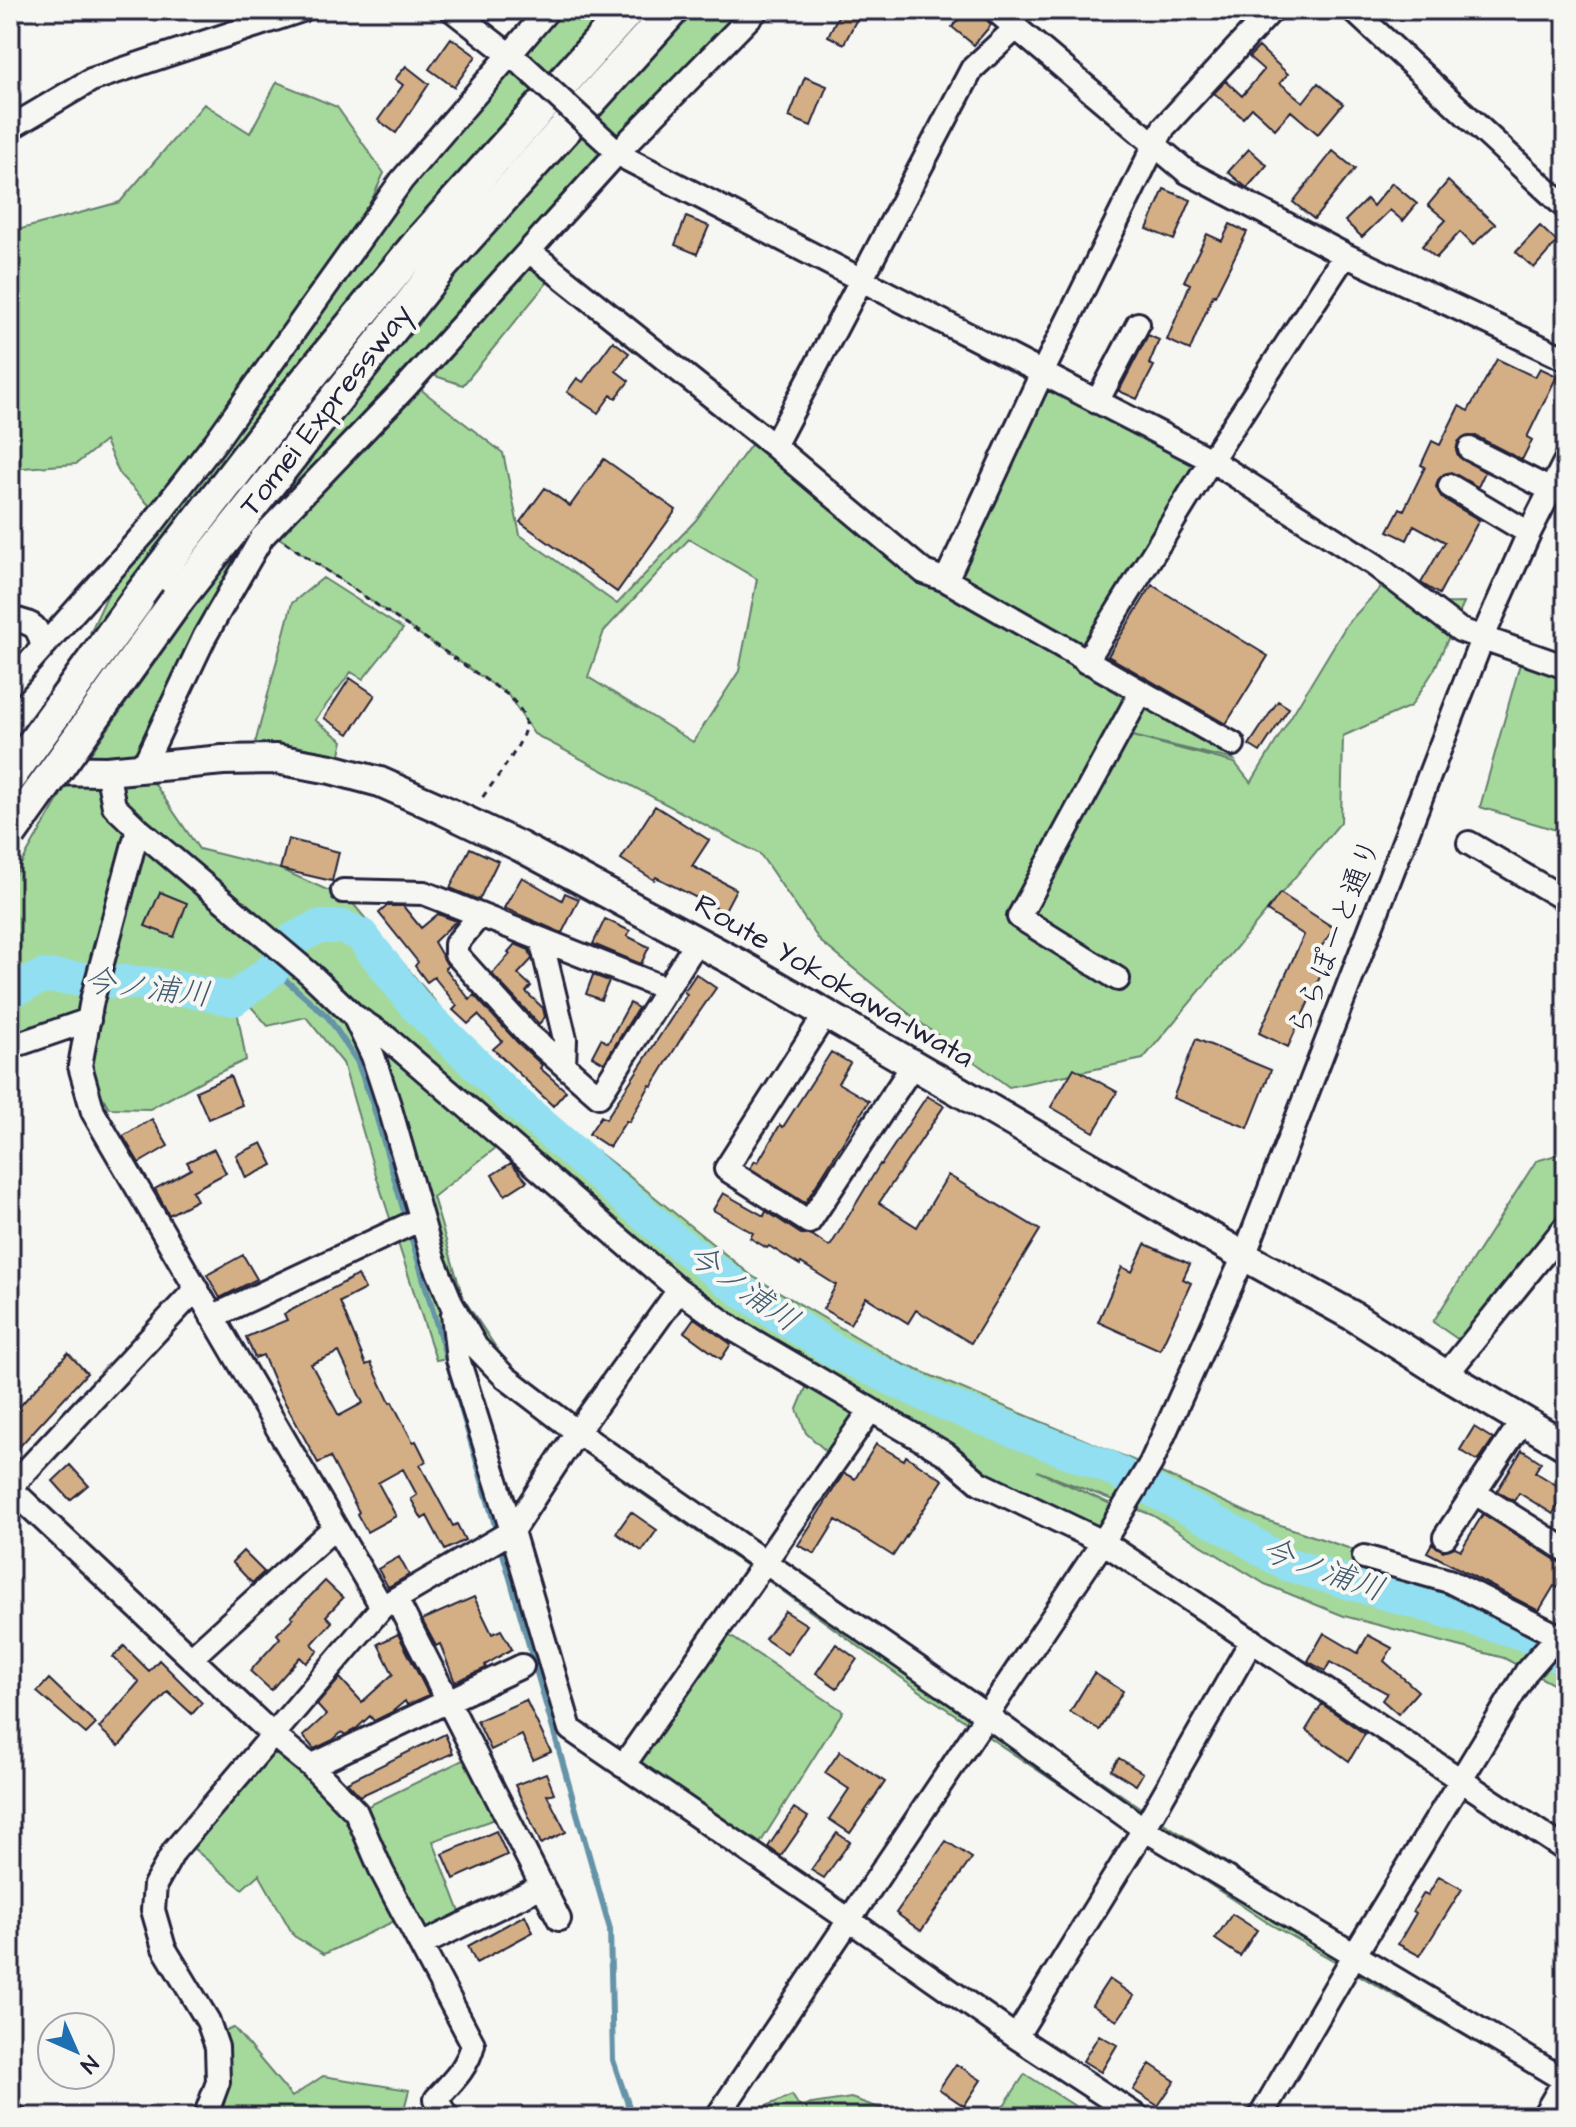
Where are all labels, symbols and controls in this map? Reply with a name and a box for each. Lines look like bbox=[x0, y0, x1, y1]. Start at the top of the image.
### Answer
street label: Tomei Expressway bbox=[230, 295, 423, 526]
street label: ららぽーと通り bbox=[1278, 832, 1392, 1042]
street label: Route Yokokawa-Iwata bbox=[687, 884, 981, 1078]
water label: 今ノ浦川 bbox=[81, 958, 213, 1018]
water label: 今ノ浦川 bbox=[678, 1233, 808, 1343]
water label: 今ノ浦川 bbox=[1255, 1527, 1391, 1613]
north arrow bbox=[36, 2011, 116, 2091]
text: N bbox=[73, 2048, 105, 2080]

